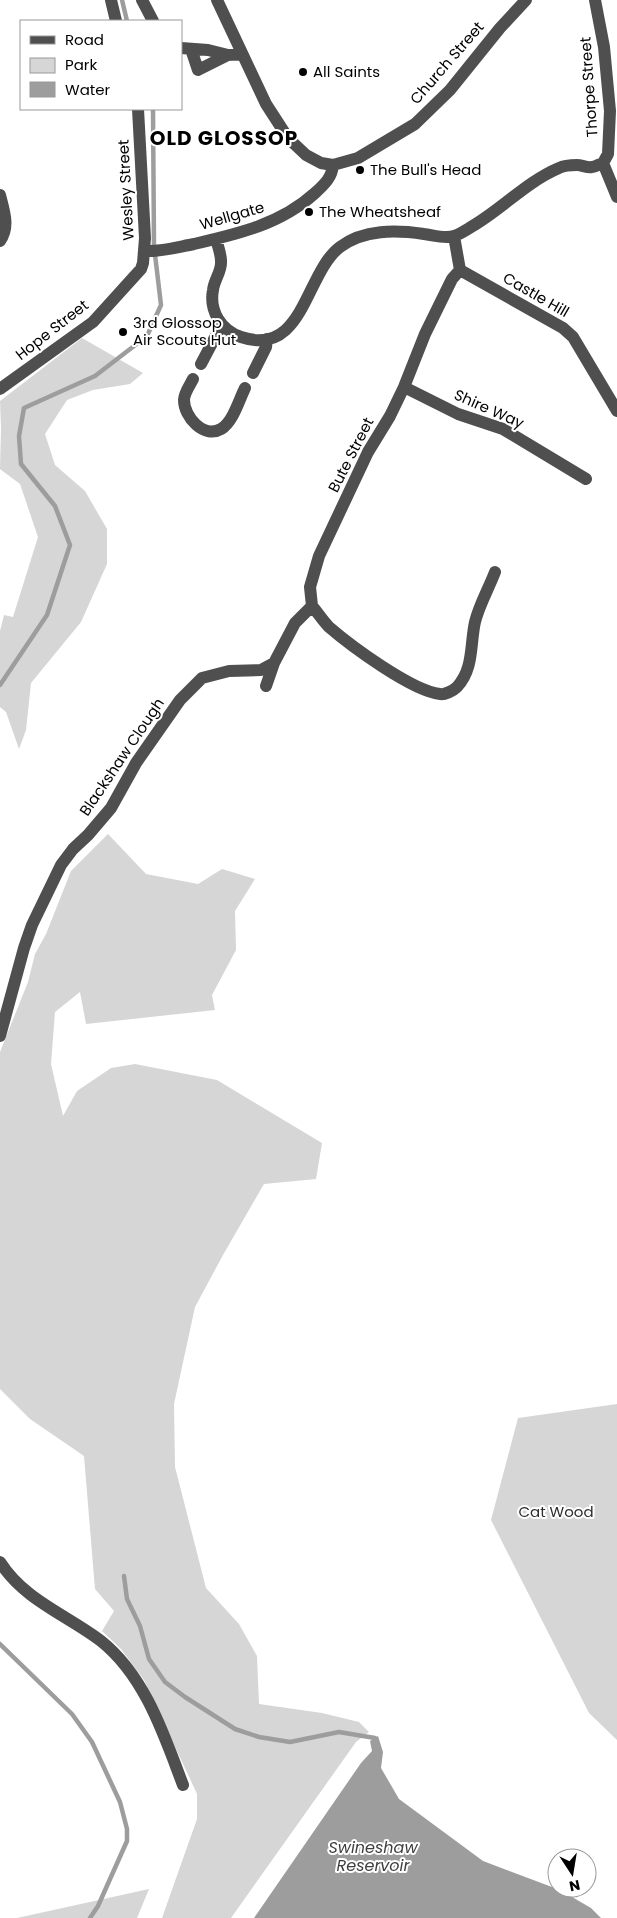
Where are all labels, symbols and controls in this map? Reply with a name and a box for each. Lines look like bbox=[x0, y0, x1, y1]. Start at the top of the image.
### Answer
street label: Church Street bbox=[405, 17, 488, 108]
legend bbox=[20, 20, 182, 110]
text: Road bbox=[65, 29, 104, 50]
street label: Thorpe Street bbox=[575, 36, 602, 138]
text: Park bbox=[65, 54, 97, 75]
place label: All Saints bbox=[313, 61, 380, 82]
marker: All Saints bbox=[297, 66, 309, 78]
text: Water bbox=[65, 79, 111, 100]
district label: OLD GLOSSOP bbox=[150, 124, 298, 152]
street label: Wesley Street bbox=[112, 139, 139, 241]
place label: The Bull's Head bbox=[370, 159, 481, 180]
marker: The Bull's Head bbox=[354, 164, 366, 176]
street label: Wellgate bbox=[197, 196, 267, 235]
place label: The Wheatsheaf bbox=[319, 201, 441, 222]
marker: The Wheatsheaf bbox=[303, 206, 315, 218]
street label: Castle Hill bbox=[499, 267, 573, 322]
street label: Hope Street bbox=[11, 294, 93, 365]
place label: 3rd Glossop Air Scouts Hut bbox=[133, 312, 236, 350]
marker: 3rd Glossop Air Scouts Hut bbox=[117, 326, 129, 338]
street label: Shire Way bbox=[451, 384, 528, 433]
street label: Bute Street bbox=[323, 414, 378, 496]
street label: Blackshaw Clough bbox=[74, 694, 169, 820]
park label: Cat Wood bbox=[518, 1501, 594, 1522]
water label: Swineshaw Reservoir bbox=[328, 1836, 418, 1877]
north arrow bbox=[547, 1848, 597, 1898]
text: N bbox=[567, 1875, 582, 1897]

